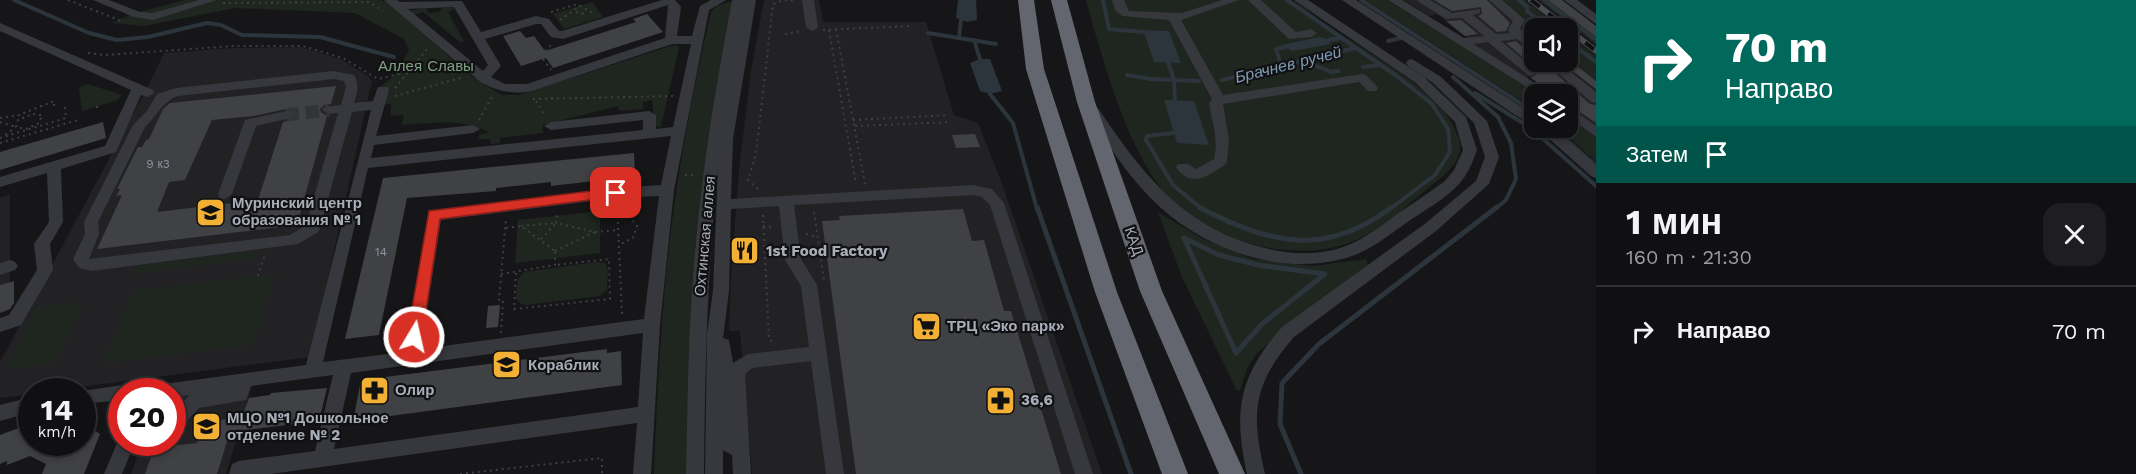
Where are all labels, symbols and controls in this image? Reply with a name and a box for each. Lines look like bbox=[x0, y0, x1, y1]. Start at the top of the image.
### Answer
map controls bbox=[1524, 18, 1578, 138]
button: sound bbox=[1524, 18, 1578, 72]
text: 70 m bbox=[1725, 23, 1828, 72]
icon: right bbox=[1626, 24, 1704, 102]
water label: Брачнев ручей bbox=[1233, 42, 1344, 87]
park label: Аллея Славы bbox=[378, 57, 474, 75]
text: Направо bbox=[1725, 73, 1833, 105]
button: layers bbox=[1524, 84, 1578, 138]
icon: arrive bbox=[1700, 138, 1733, 171]
text: Затем bbox=[1626, 142, 1688, 167]
house number: 9 к3 bbox=[146, 157, 170, 171]
pin bbox=[590, 167, 641, 218]
street label: Охтинская аллея bbox=[691, 175, 719, 297]
icon: arrive bbox=[599, 176, 632, 209]
place label: Муринский центр образования № 1 bbox=[232, 194, 362, 229]
school or university icon: Муринский центр образования № 1 bbox=[195, 196, 227, 228]
text: 1 мин bbox=[1626, 201, 1722, 243]
button: close bbox=[2043, 203, 2106, 266]
street label: КАД bbox=[1121, 224, 1147, 258]
restaurant icon: 1st Food Factory bbox=[729, 235, 761, 267]
place label: 1st Food Factory bbox=[766, 242, 888, 260]
house number: 14 bbox=[375, 245, 387, 259]
text: 160 m · 21:30 bbox=[1626, 245, 1752, 269]
position arrow bbox=[382, 305, 446, 369]
supermarket icon: ТРЦ «Эко парк» bbox=[910, 310, 942, 342]
icon: right bbox=[1626, 315, 1659, 348]
place label: ТРЦ «Эко парк» bbox=[947, 317, 1065, 335]
text: Направо bbox=[1677, 318, 1771, 343]
text: 70 m bbox=[2052, 319, 2106, 344]
school or university icon: Кораблик bbox=[491, 349, 523, 381]
place label: Кораблик bbox=[528, 356, 599, 374]
pharmacy icon: Олир bbox=[358, 374, 390, 406]
speed limit sign: 20 bbox=[108, 378, 186, 456]
place label: Олир bbox=[395, 381, 434, 399]
pharmacy icon: 36,6 bbox=[984, 384, 1016, 416]
place label: 36,6 bbox=[1021, 391, 1053, 409]
text: 14 bbox=[41, 392, 73, 427]
place label: МЦО №1 Дошкольное отделение № 2 bbox=[227, 409, 389, 444]
school or university icon: МЦО №1 Дошкольное отделение № 2 bbox=[190, 411, 222, 443]
text: km/h bbox=[38, 423, 76, 441]

